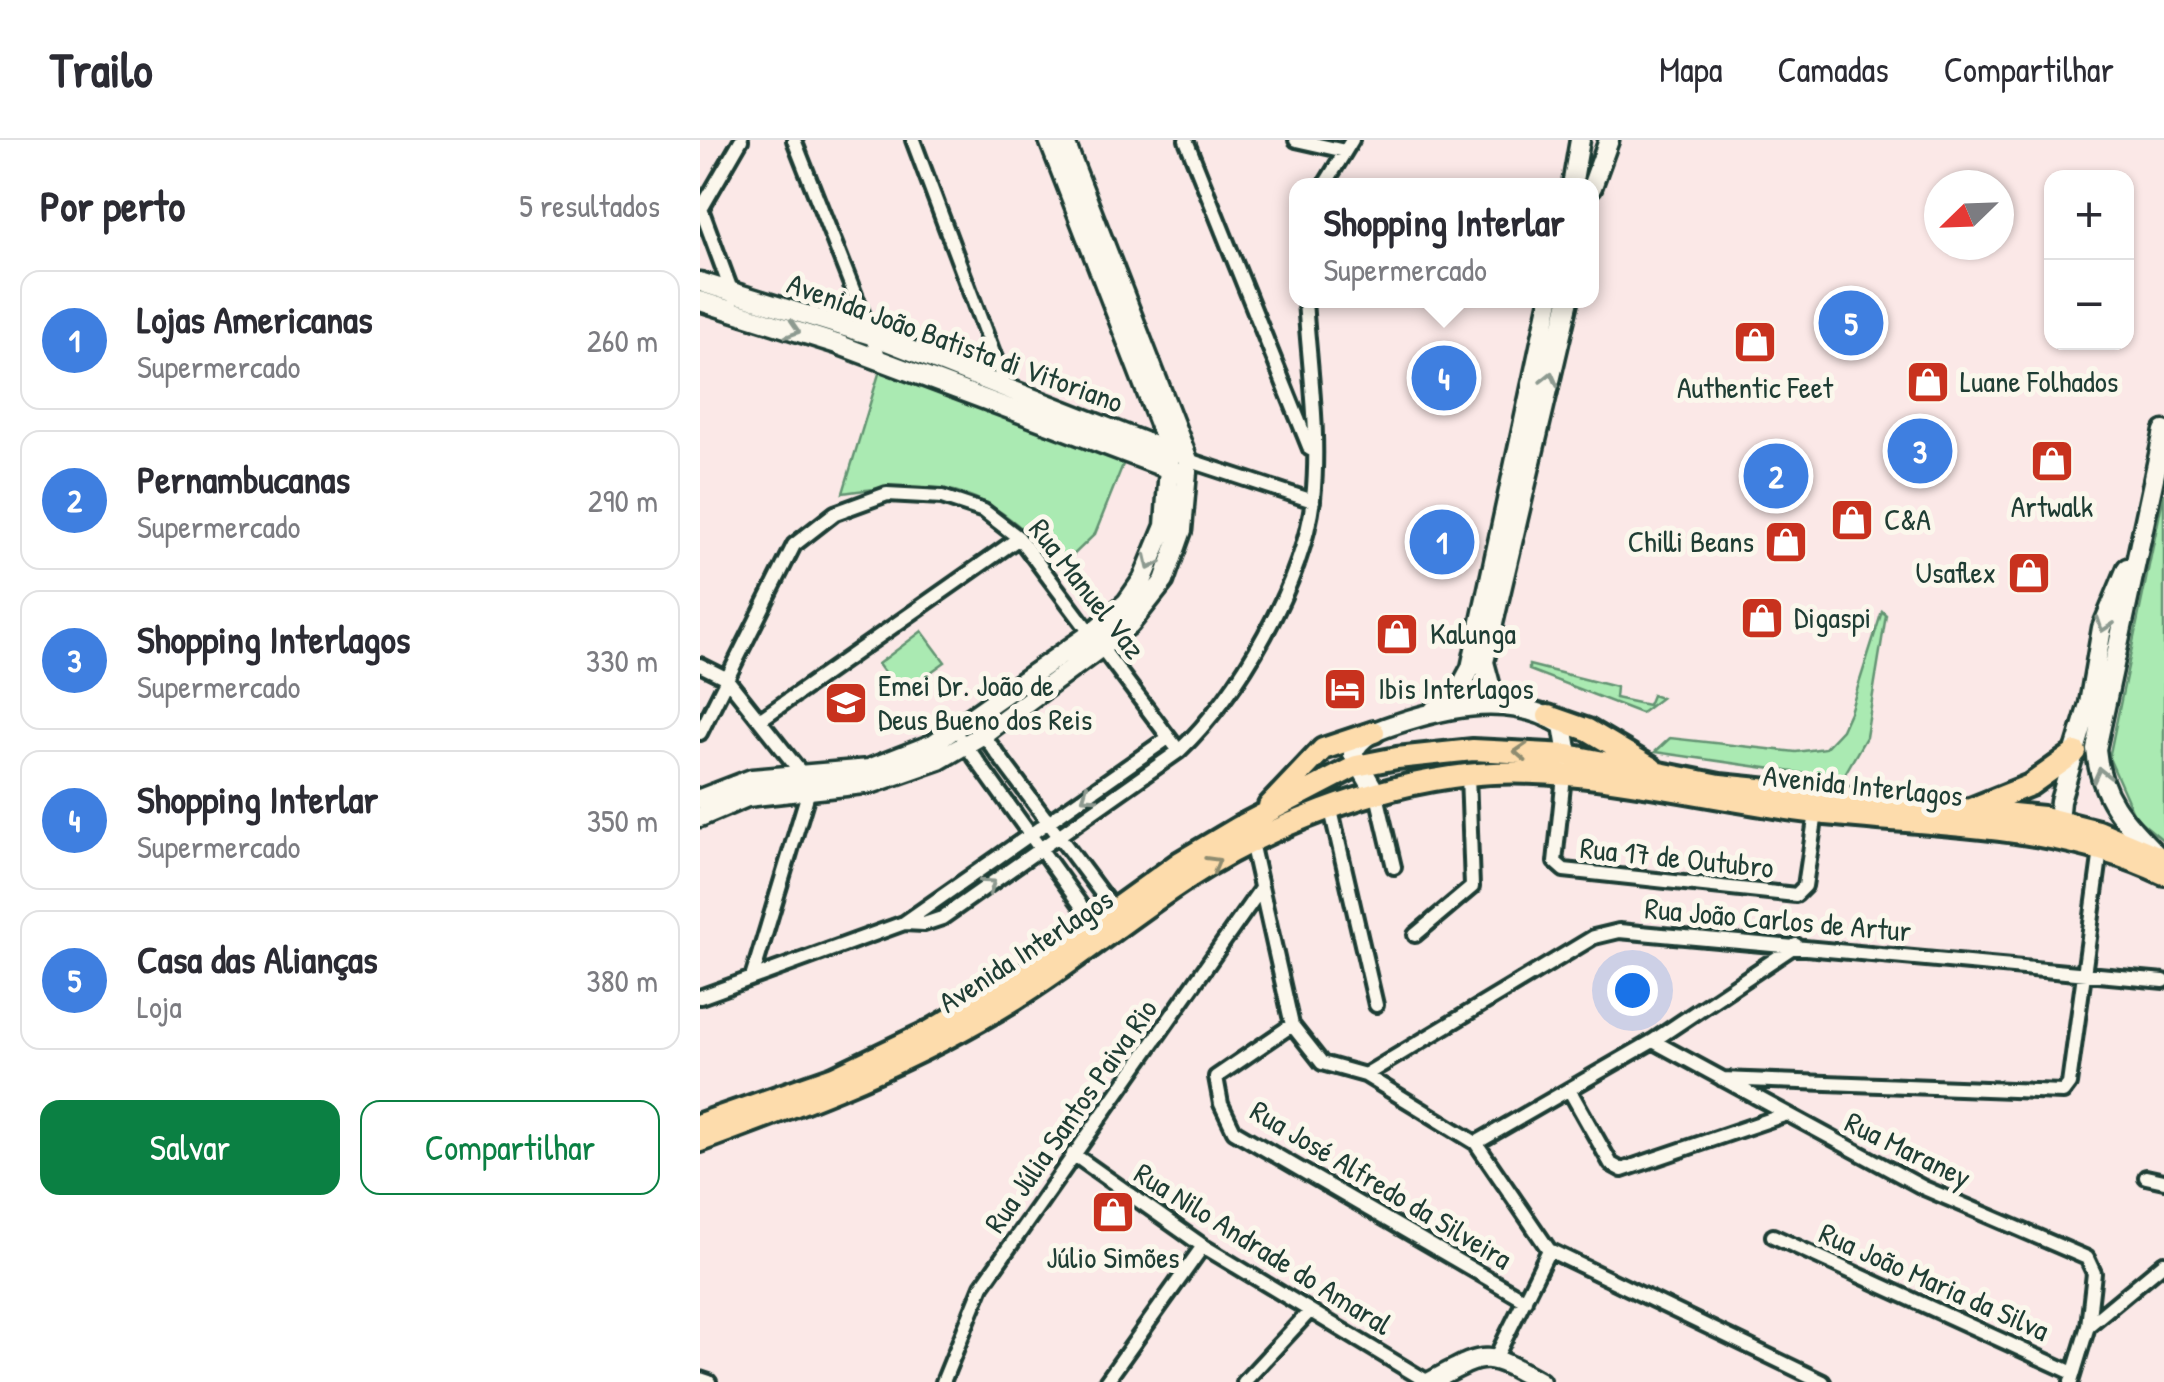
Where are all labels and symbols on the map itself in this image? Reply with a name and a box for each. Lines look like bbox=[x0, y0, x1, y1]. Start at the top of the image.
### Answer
north arrow bbox=[1924, 170, 2014, 260]
street label: Avenida João Batista di Vitoriano bbox=[782, 263, 1129, 422]
pin: 5 bbox=[1818, 286, 1884, 360]
one-way arrow bbox=[784, 319, 801, 339]
shop icon: Authentic Feet bbox=[1732, 319, 1778, 365]
pin: 4 bbox=[1412, 340, 1476, 416]
shop icon: Luane Folhados bbox=[1905, 359, 1951, 405]
place label: Luane Folhados bbox=[1960, 361, 2118, 401]
place label: Authentic Feet bbox=[1677, 367, 1834, 407]
one-way arrow bbox=[1538, 371, 1559, 388]
pin: 3 bbox=[1888, 414, 1952, 488]
pin: 2 bbox=[1744, 438, 1808, 514]
shop icon: Artwalk bbox=[2029, 438, 2075, 484]
place label: Artwalk bbox=[2011, 486, 2093, 526]
shop icon: C&A bbox=[1829, 497, 1875, 543]
place label: C&A bbox=[1884, 499, 1931, 539]
pin: 1 bbox=[1410, 504, 1474, 580]
street label: Rua Manuel Vaz bbox=[1020, 510, 1155, 667]
shop icon: Chilli Beans bbox=[1763, 519, 1809, 565]
place label: Chilli Beans bbox=[1628, 521, 1754, 561]
shop icon: Usaflex bbox=[2006, 550, 2052, 596]
place label: Usaflex bbox=[1915, 552, 1996, 592]
one-way arrow bbox=[1143, 553, 1163, 571]
shop icon: Digaspi bbox=[1739, 595, 1785, 641]
place label: Digaspi bbox=[1794, 597, 1871, 637]
shop icon: Kalunga bbox=[1374, 611, 1420, 657]
place label: Kalunga bbox=[1430, 613, 1516, 653]
one-way arrow bbox=[2096, 616, 2116, 633]
place label: Emei Dr. João de Deus Bueno dos Reis bbox=[878, 665, 1092, 739]
hotel icon: Ibis Interlagos bbox=[1322, 666, 1368, 712]
place label: Ibis Interlagos bbox=[1378, 668, 1534, 708]
school or university icon: Emei Dr. João de Deus Bueno dos Reis bbox=[823, 680, 869, 726]
one-way arrow bbox=[1513, 742, 1529, 763]
street label: Avenida Interlagos bbox=[1761, 755, 1965, 815]
one-way arrow bbox=[2091, 767, 2112, 784]
one-way arrow bbox=[1081, 782, 1100, 801]
street label: Rua 17 de Outubro bbox=[1578, 827, 1776, 887]
one-way arrow bbox=[1203, 856, 1221, 875]
street label: Avenida Interlagos bbox=[931, 879, 1120, 1022]
one-way arrow bbox=[978, 879, 997, 897]
street label: Rua João Carlos de Artur bbox=[1643, 887, 1913, 951]
your location bbox=[1607, 965, 1658, 1016]
street label: Rua Júlia Santos Paiva Rio bbox=[974, 991, 1166, 1240]
street label: Rua José Alfredo da Silveira bbox=[1243, 1090, 1520, 1278]
street label: Rua Maraney bbox=[1839, 1101, 1978, 1197]
street label: Rua Nilo Andrade do Amaral bbox=[1127, 1153, 1400, 1344]
shop icon: Júlio Simões bbox=[1090, 1189, 1136, 1235]
street label: Rua João Maria da Silva bbox=[1813, 1213, 2056, 1350]
place label: Júlio Simões bbox=[1046, 1237, 1180, 1277]

